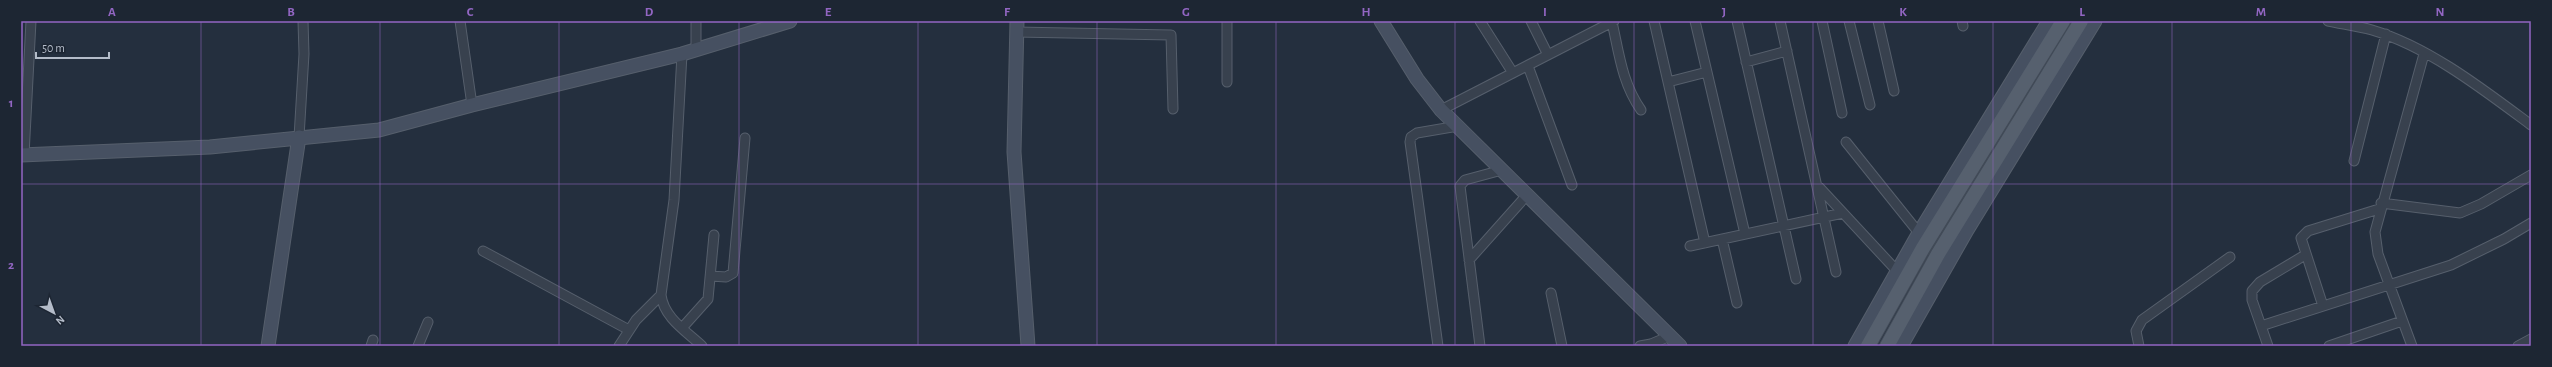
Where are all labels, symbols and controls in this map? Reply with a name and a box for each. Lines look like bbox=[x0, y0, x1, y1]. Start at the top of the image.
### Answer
text: A bbox=[108, 6, 116, 19]
text: B bbox=[287, 6, 295, 19]
text: C bbox=[467, 6, 474, 19]
text: D bbox=[645, 6, 654, 19]
text: E bbox=[825, 6, 832, 19]
text: F bbox=[1004, 6, 1011, 19]
text: G bbox=[1182, 6, 1190, 19]
text: H bbox=[1361, 6, 1371, 19]
text: I bbox=[1543, 6, 1547, 19]
text: J bbox=[1722, 6, 1726, 19]
text: K bbox=[1899, 6, 1907, 19]
text: L bbox=[2079, 6, 2085, 19]
text: M bbox=[2256, 6, 2266, 19]
text: N bbox=[2435, 6, 2445, 19]
scale bar bbox=[36, 34, 109, 60]
text: 50 m bbox=[42, 42, 65, 54]
text: 1 bbox=[9, 97, 13, 110]
text: 2 bbox=[8, 259, 14, 272]
north arrow bbox=[34, 293, 74, 333]
text: N bbox=[54, 314, 67, 327]

